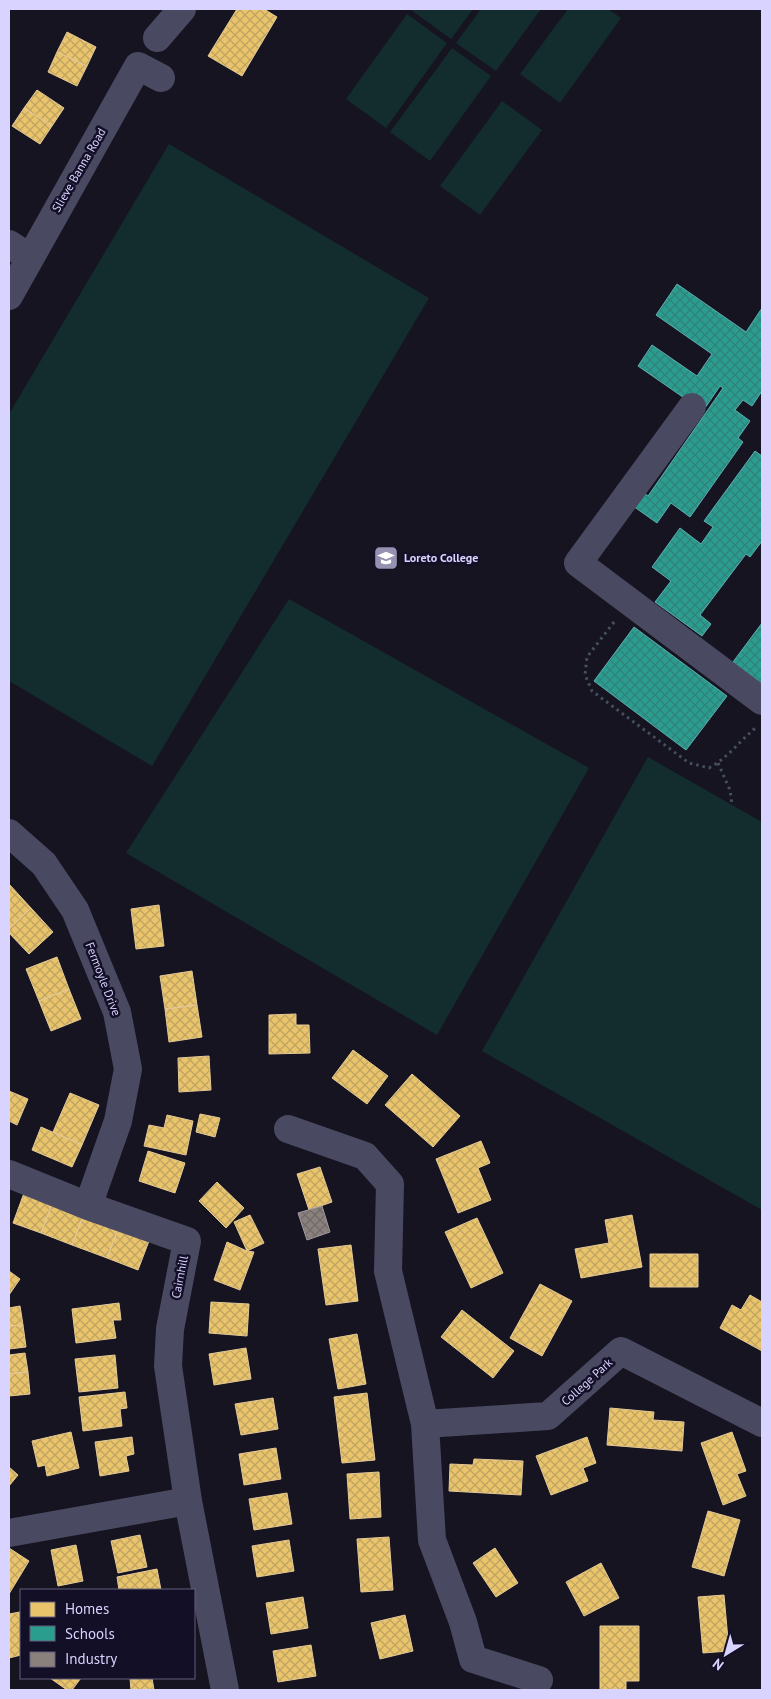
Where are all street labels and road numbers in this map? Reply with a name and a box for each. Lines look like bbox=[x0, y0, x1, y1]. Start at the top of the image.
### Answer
street label: Slieve Banna Road bbox=[48, 125, 109, 214]
street label: Fermoyle Drive bbox=[83, 940, 124, 1018]
street label: Cairnhill bbox=[168, 1254, 191, 1300]
street label: College Park bbox=[558, 1355, 616, 1408]

